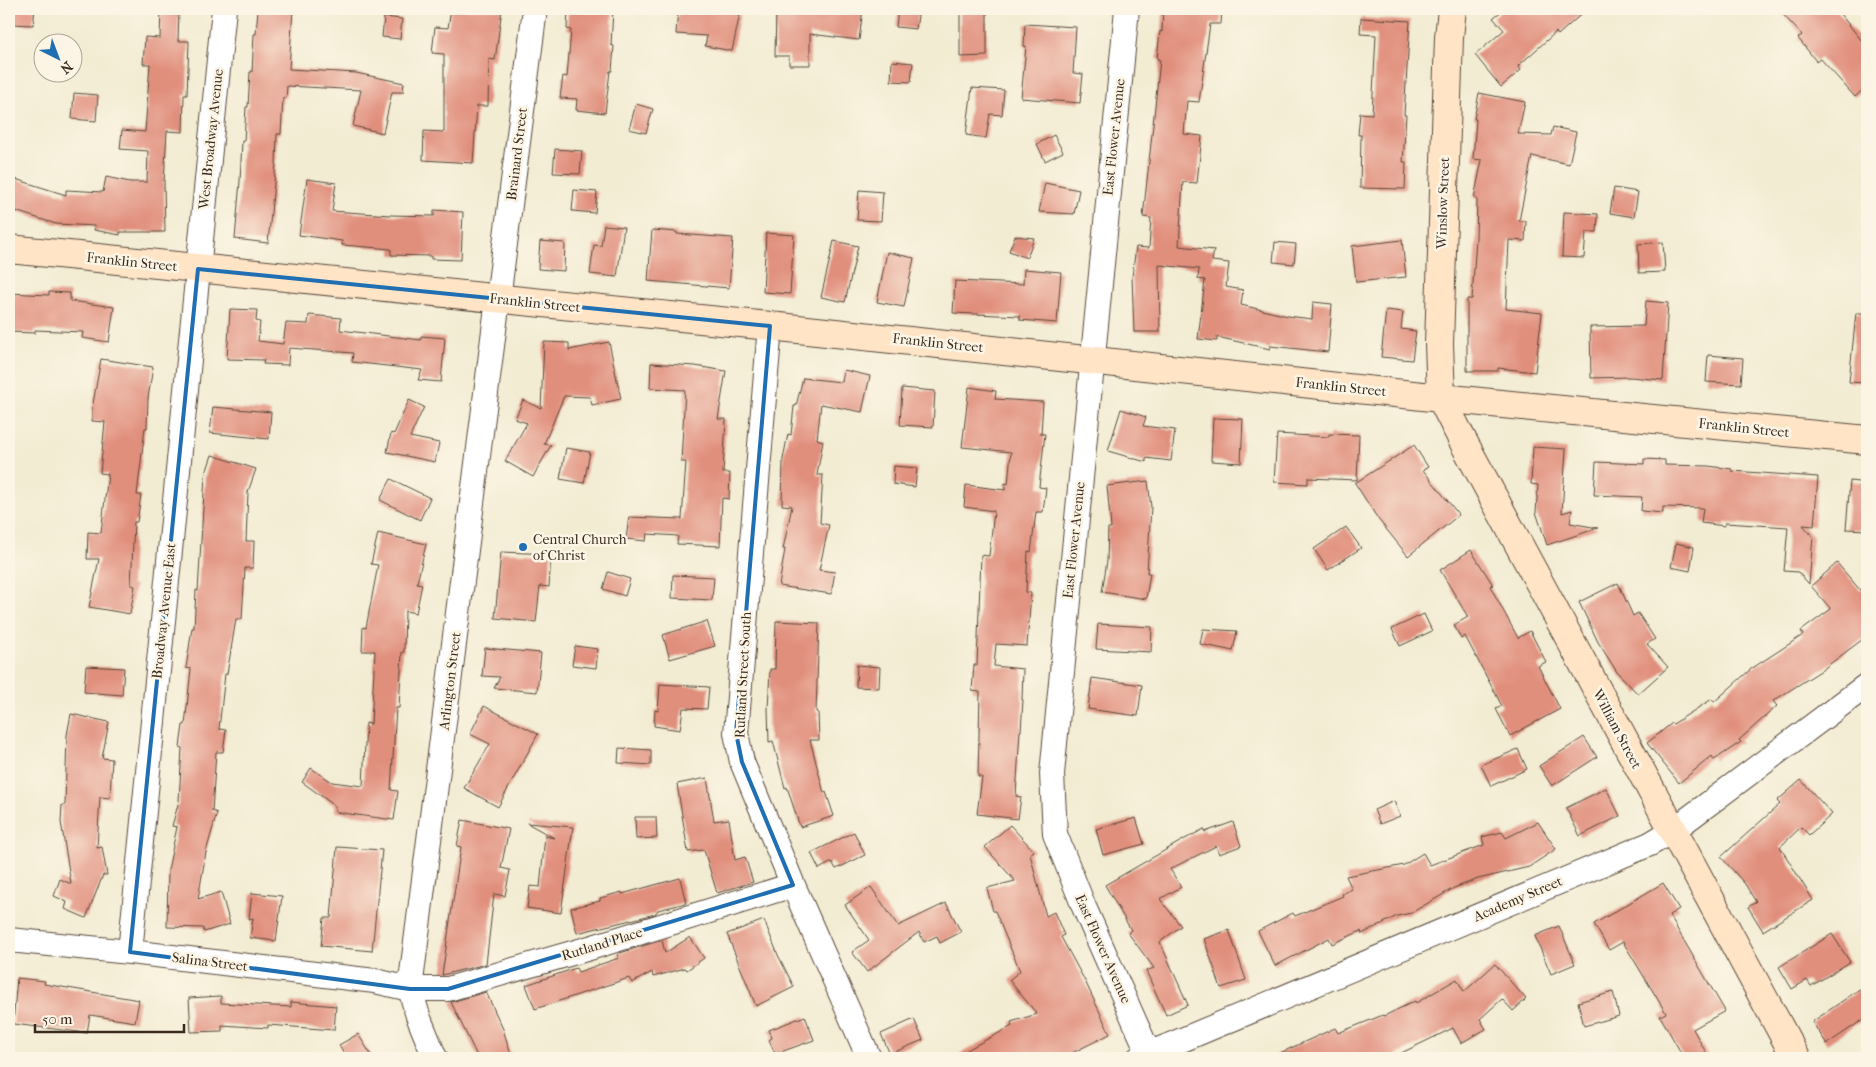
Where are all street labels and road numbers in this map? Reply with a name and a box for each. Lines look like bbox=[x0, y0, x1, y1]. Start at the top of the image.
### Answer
street label: West Broadway Avenue bbox=[195, 68, 227, 211]
street label: East Flower Avenue bbox=[1099, 78, 1129, 196]
street label: Brainard Street bbox=[503, 106, 531, 201]
street label: Winslow Street bbox=[1433, 157, 1453, 250]
street label: Franklin Street bbox=[86, 249, 178, 275]
street label: Franklin Street bbox=[489, 290, 581, 316]
street label: Franklin Street bbox=[892, 330, 984, 356]
street label: Franklin Street bbox=[1295, 374, 1387, 400]
street label: Franklin Street bbox=[1698, 415, 1790, 441]
street label: East Flower Avenue bbox=[1059, 481, 1089, 599]
street label: Broadway Avenue East bbox=[148, 542, 180, 680]
street label: Rutland Street South bbox=[731, 611, 755, 739]
street label: Arlington Street bbox=[435, 631, 464, 732]
street label: William Street bbox=[1588, 685, 1645, 772]
street label: Academy Street bbox=[1470, 873, 1565, 926]
street label: East Flower Avenue bbox=[1071, 892, 1135, 1006]
street label: Rutland Place bbox=[559, 924, 645, 964]
street label: Salina Street bbox=[171, 949, 249, 975]

